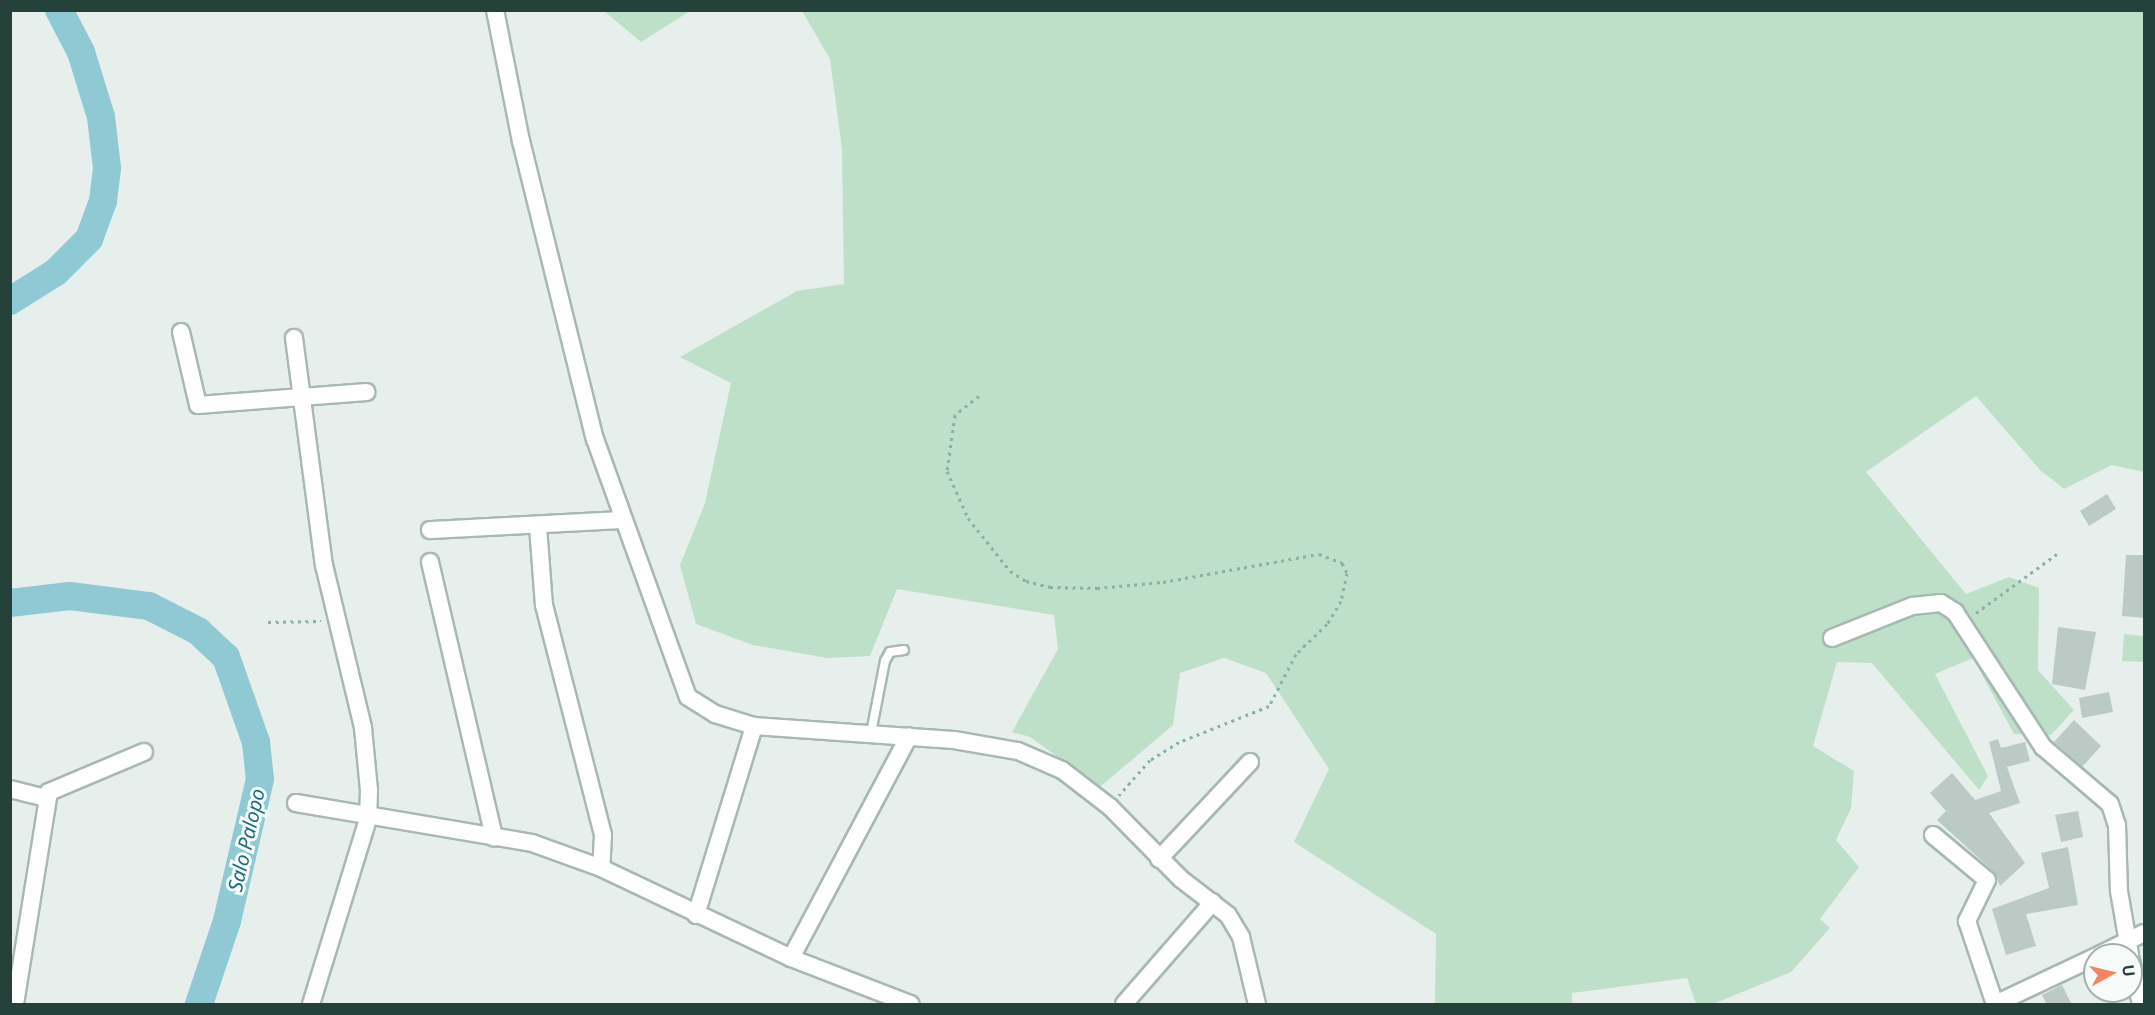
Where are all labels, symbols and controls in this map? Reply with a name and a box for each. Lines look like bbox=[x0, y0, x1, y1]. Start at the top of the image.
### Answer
water label: Salo Palopo bbox=[222, 786, 270, 894]
north arrow bbox=[2083, 943, 2143, 1003]
text: U bbox=[2117, 963, 2141, 978]

